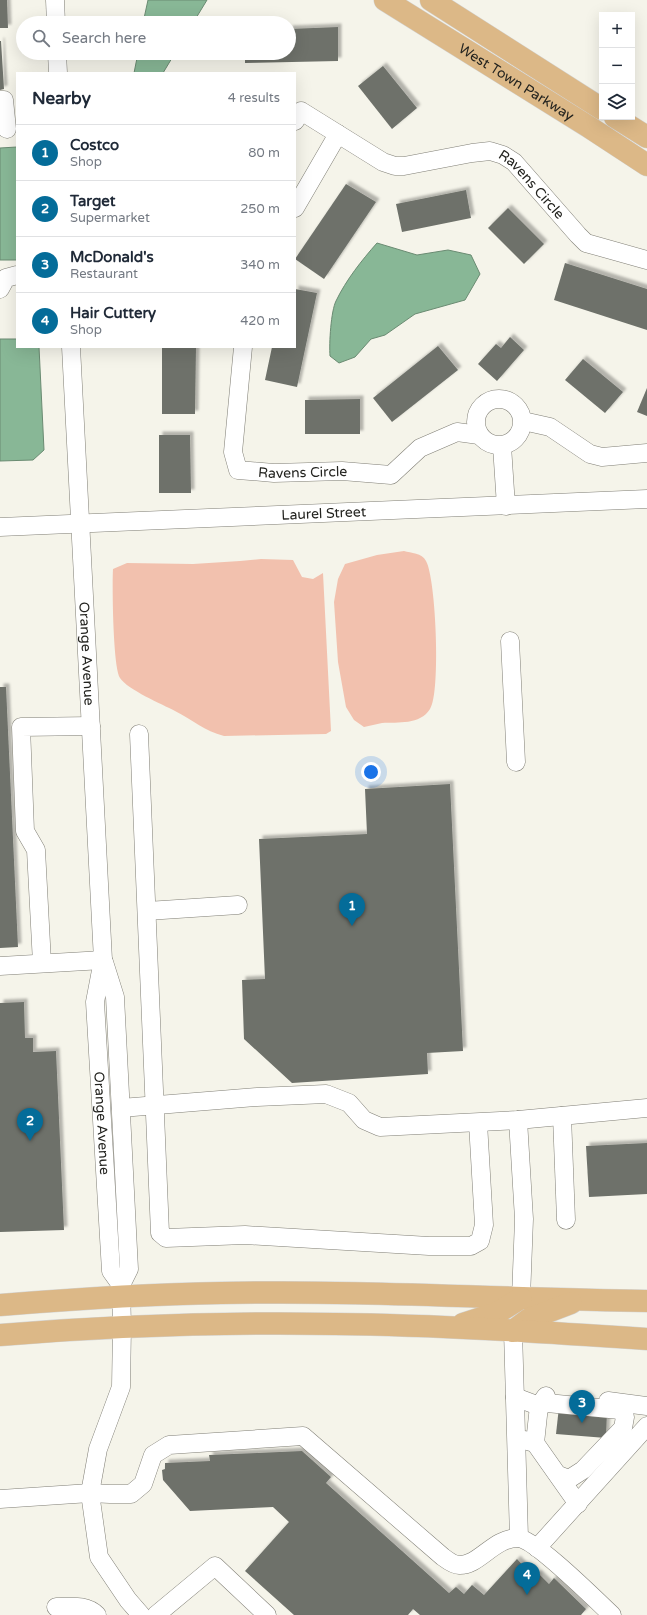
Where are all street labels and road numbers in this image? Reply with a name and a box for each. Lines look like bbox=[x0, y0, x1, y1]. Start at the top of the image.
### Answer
street label: West Town Parkway bbox=[456, 40, 578, 125]
street label: Ravens Circle bbox=[495, 146, 568, 223]
street label: Ravens Circle bbox=[257, 463, 348, 482]
street label: Laurel Street bbox=[281, 503, 367, 524]
street label: Orange Avenue bbox=[75, 601, 98, 706]
street label: Orange Avenue bbox=[90, 1071, 113, 1176]

